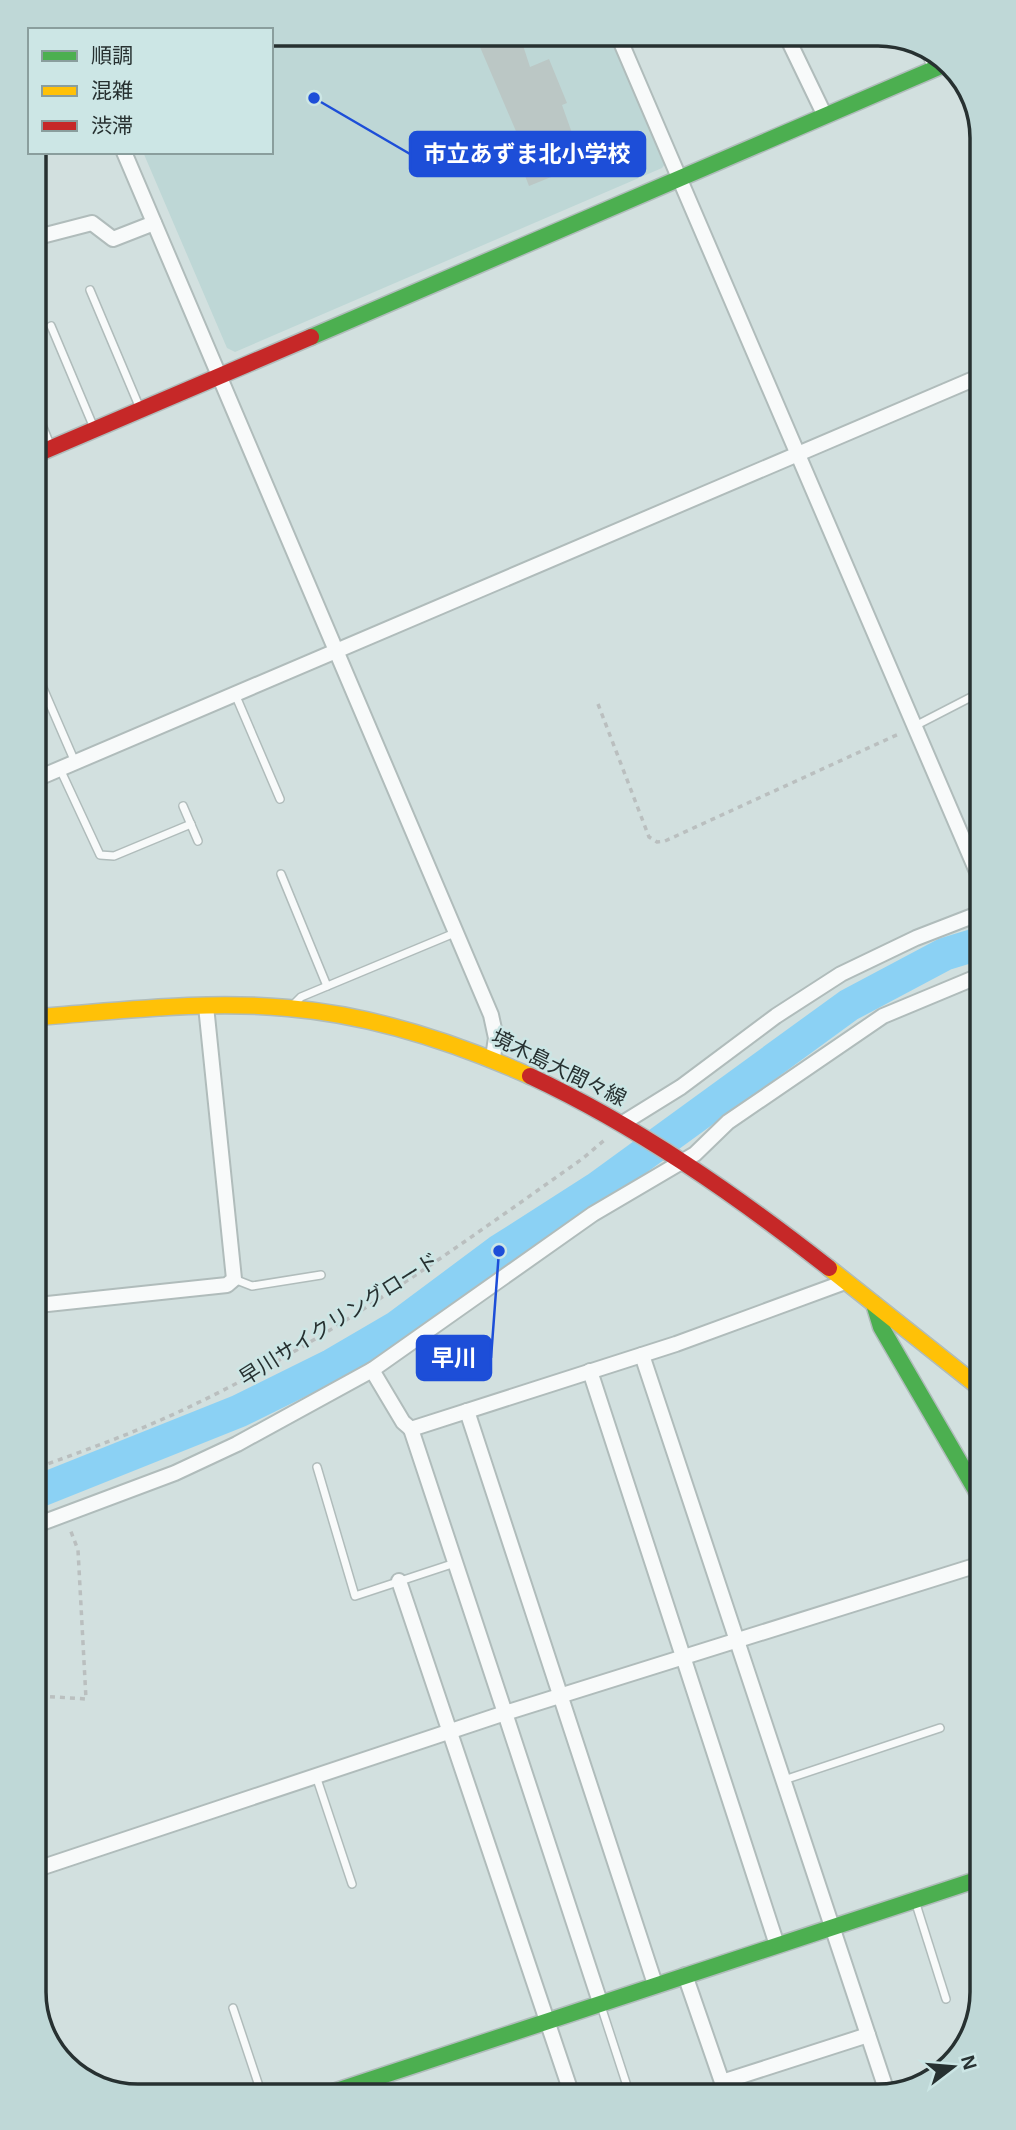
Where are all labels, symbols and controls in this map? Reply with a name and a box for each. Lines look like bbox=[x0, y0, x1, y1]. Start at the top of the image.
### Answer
legend bbox=[28, 28, 273, 154]
text: 順調 bbox=[91, 44, 133, 67]
text: 混雑 bbox=[91, 79, 133, 102]
text: 渋滞 bbox=[91, 114, 133, 137]
callout: 市立あずま北小学校 bbox=[410, 132, 645, 176]
text: 市立あずま北小学校 bbox=[424, 141, 631, 167]
street label: 境木島大間々線 bbox=[488, 1025, 630, 1110]
street label: 早川サイクリングロード bbox=[235, 1248, 443, 1389]
callout: 早川 bbox=[417, 1336, 491, 1380]
text: 早川 bbox=[431, 1345, 477, 1371]
north arrow bbox=[918, 2032, 988, 2102]
text: N bbox=[957, 2053, 981, 2072]

